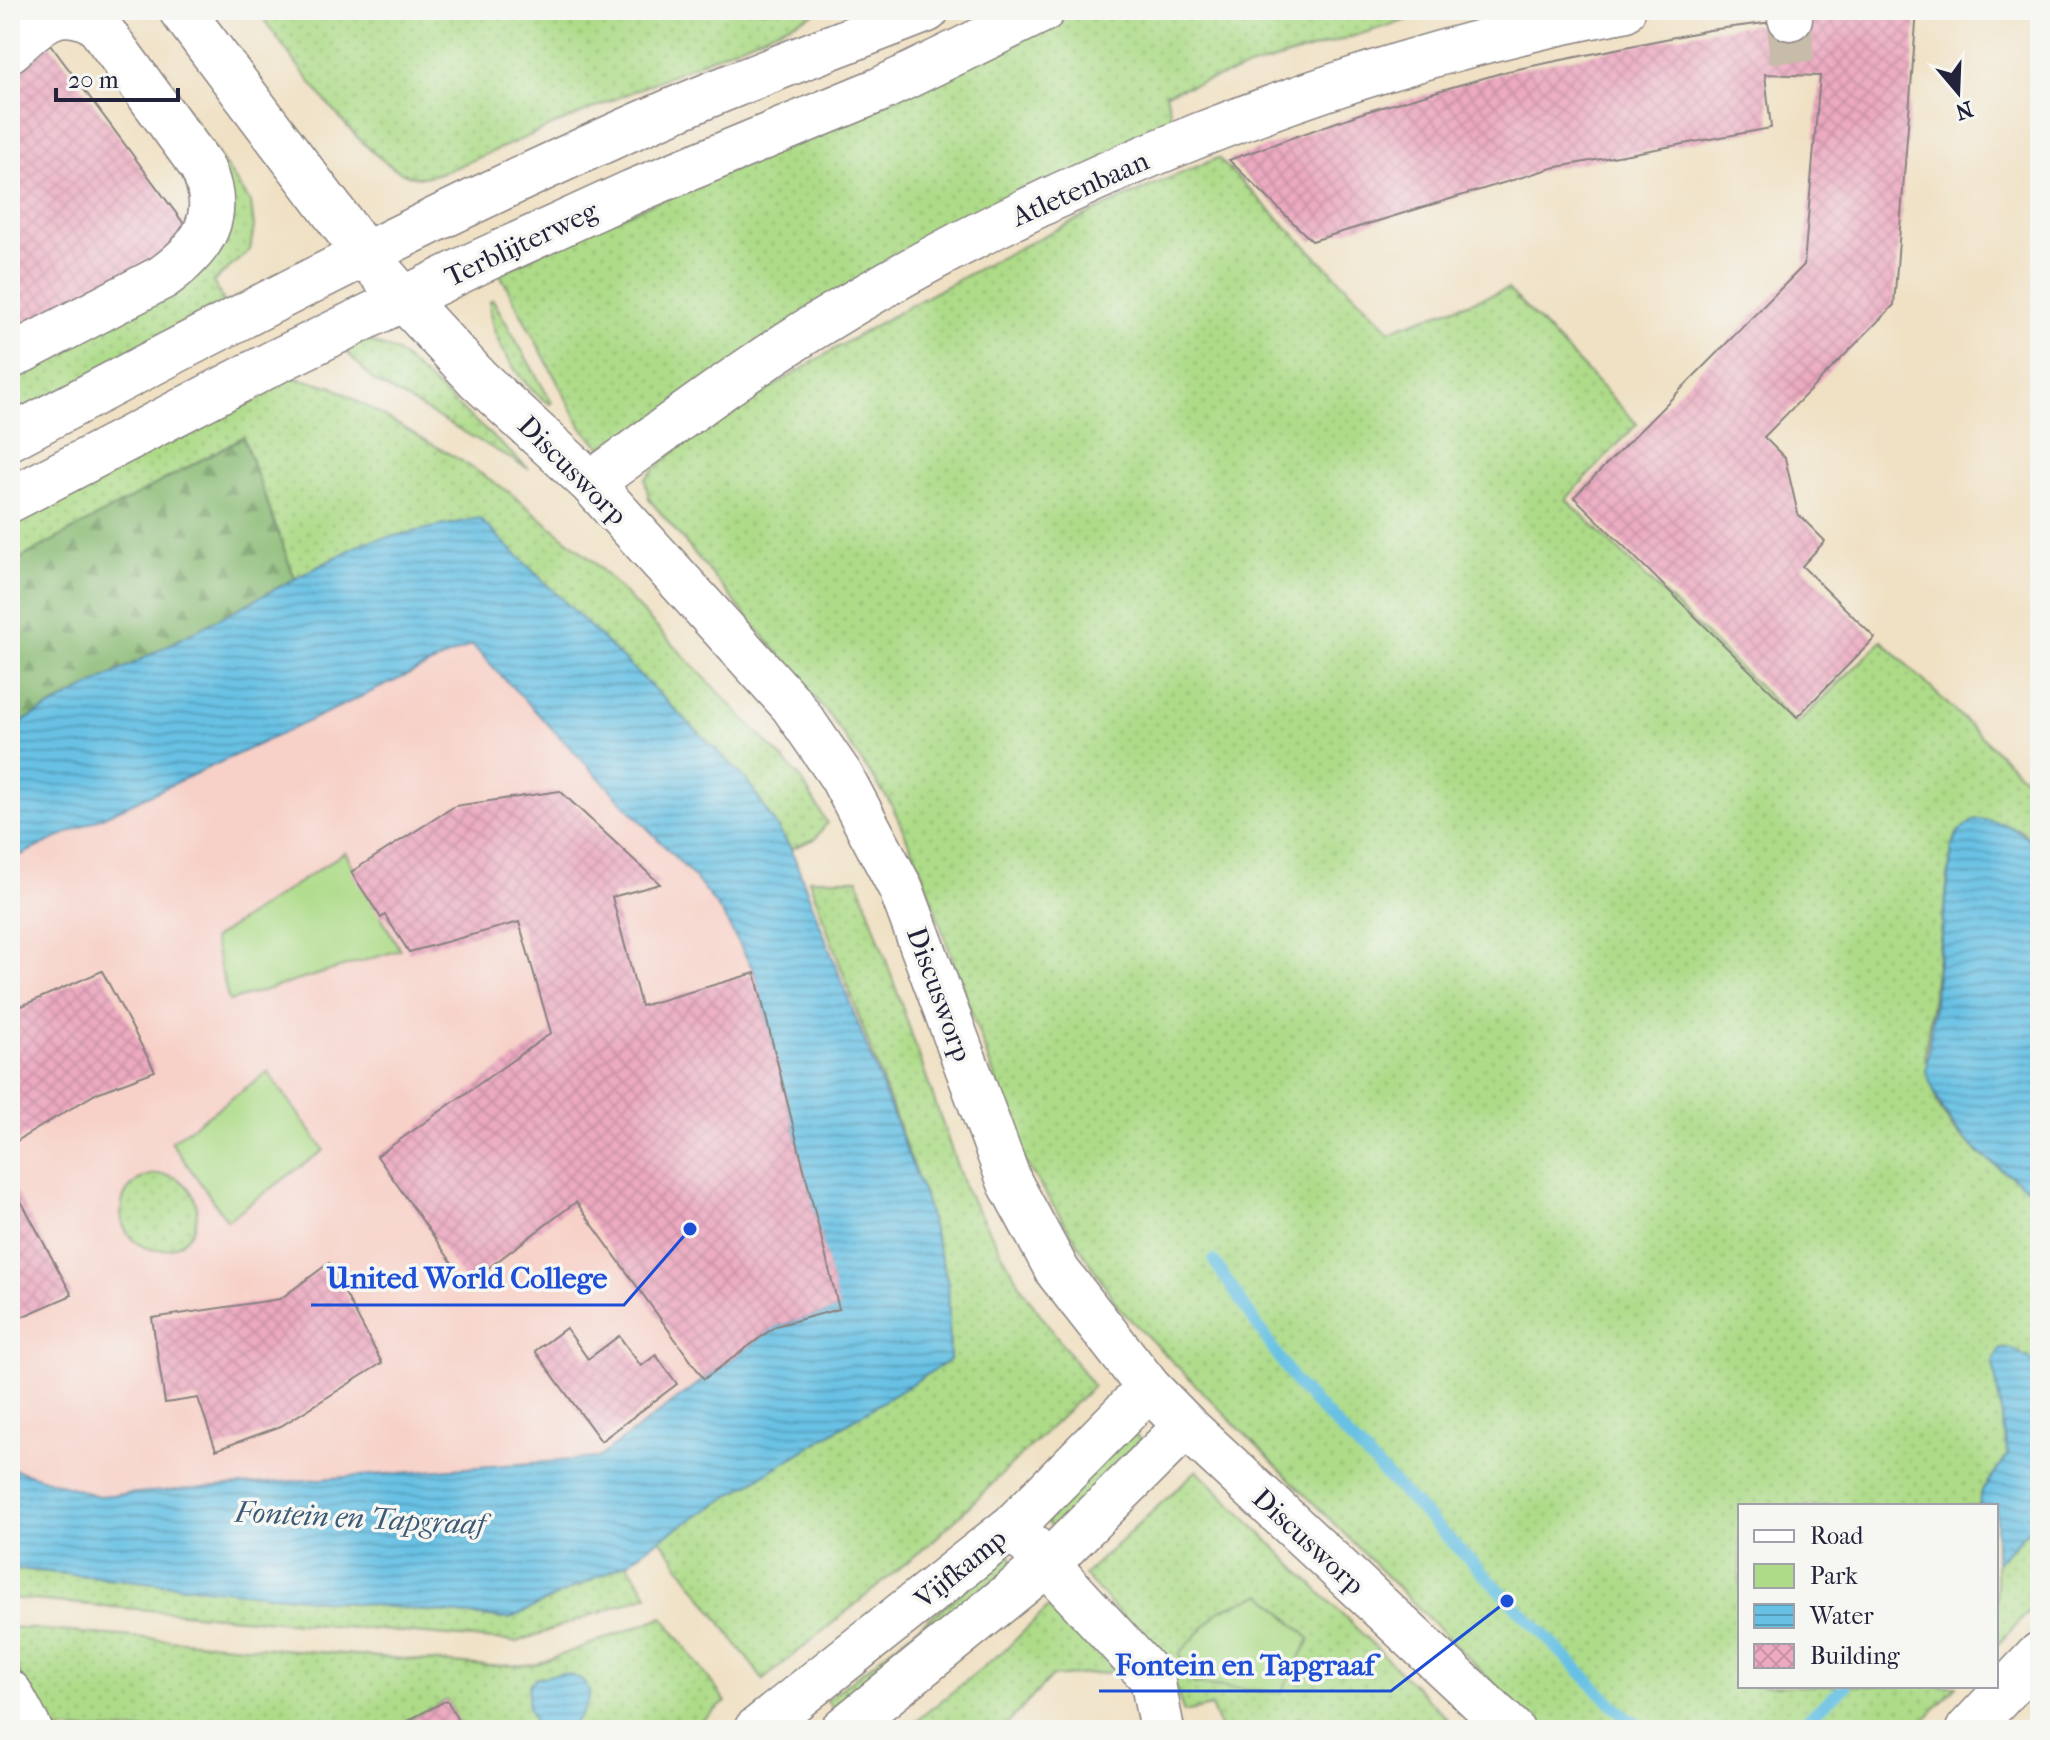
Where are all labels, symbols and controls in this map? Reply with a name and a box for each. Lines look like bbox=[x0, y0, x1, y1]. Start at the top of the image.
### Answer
scale bar bbox=[56, 52, 178, 102]
north arrow bbox=[1918, 52, 1998, 132]
text: 20 m bbox=[68, 66, 119, 94]
text: N bbox=[1952, 95, 1976, 125]
street label: Atletenbaan bbox=[1006, 144, 1154, 234]
street label: Terblijterweg bbox=[440, 193, 604, 293]
street label: Discusworp bbox=[511, 409, 634, 532]
street label: Discusworp bbox=[900, 922, 979, 1066]
callout: United World College bbox=[311, 1251, 624, 1305]
text: United World College bbox=[327, 1261, 608, 1296]
street label: Discusworp bbox=[1246, 1481, 1371, 1601]
water label: Fontein en Tapgraaf bbox=[233, 1494, 492, 1543]
legend bbox=[1738, 1504, 1998, 1688]
street label: Vijfkamp bbox=[907, 1521, 1013, 1616]
text: Road bbox=[1810, 1522, 1864, 1550]
text: Park bbox=[1810, 1562, 1858, 1590]
text: Water bbox=[1809, 1602, 1874, 1630]
callout: Fontein en Tapgraaf bbox=[1099, 1637, 1391, 1691]
text: Building bbox=[1810, 1642, 1901, 1670]
text: Fontein en Tapgraaf bbox=[1115, 1648, 1382, 1683]

